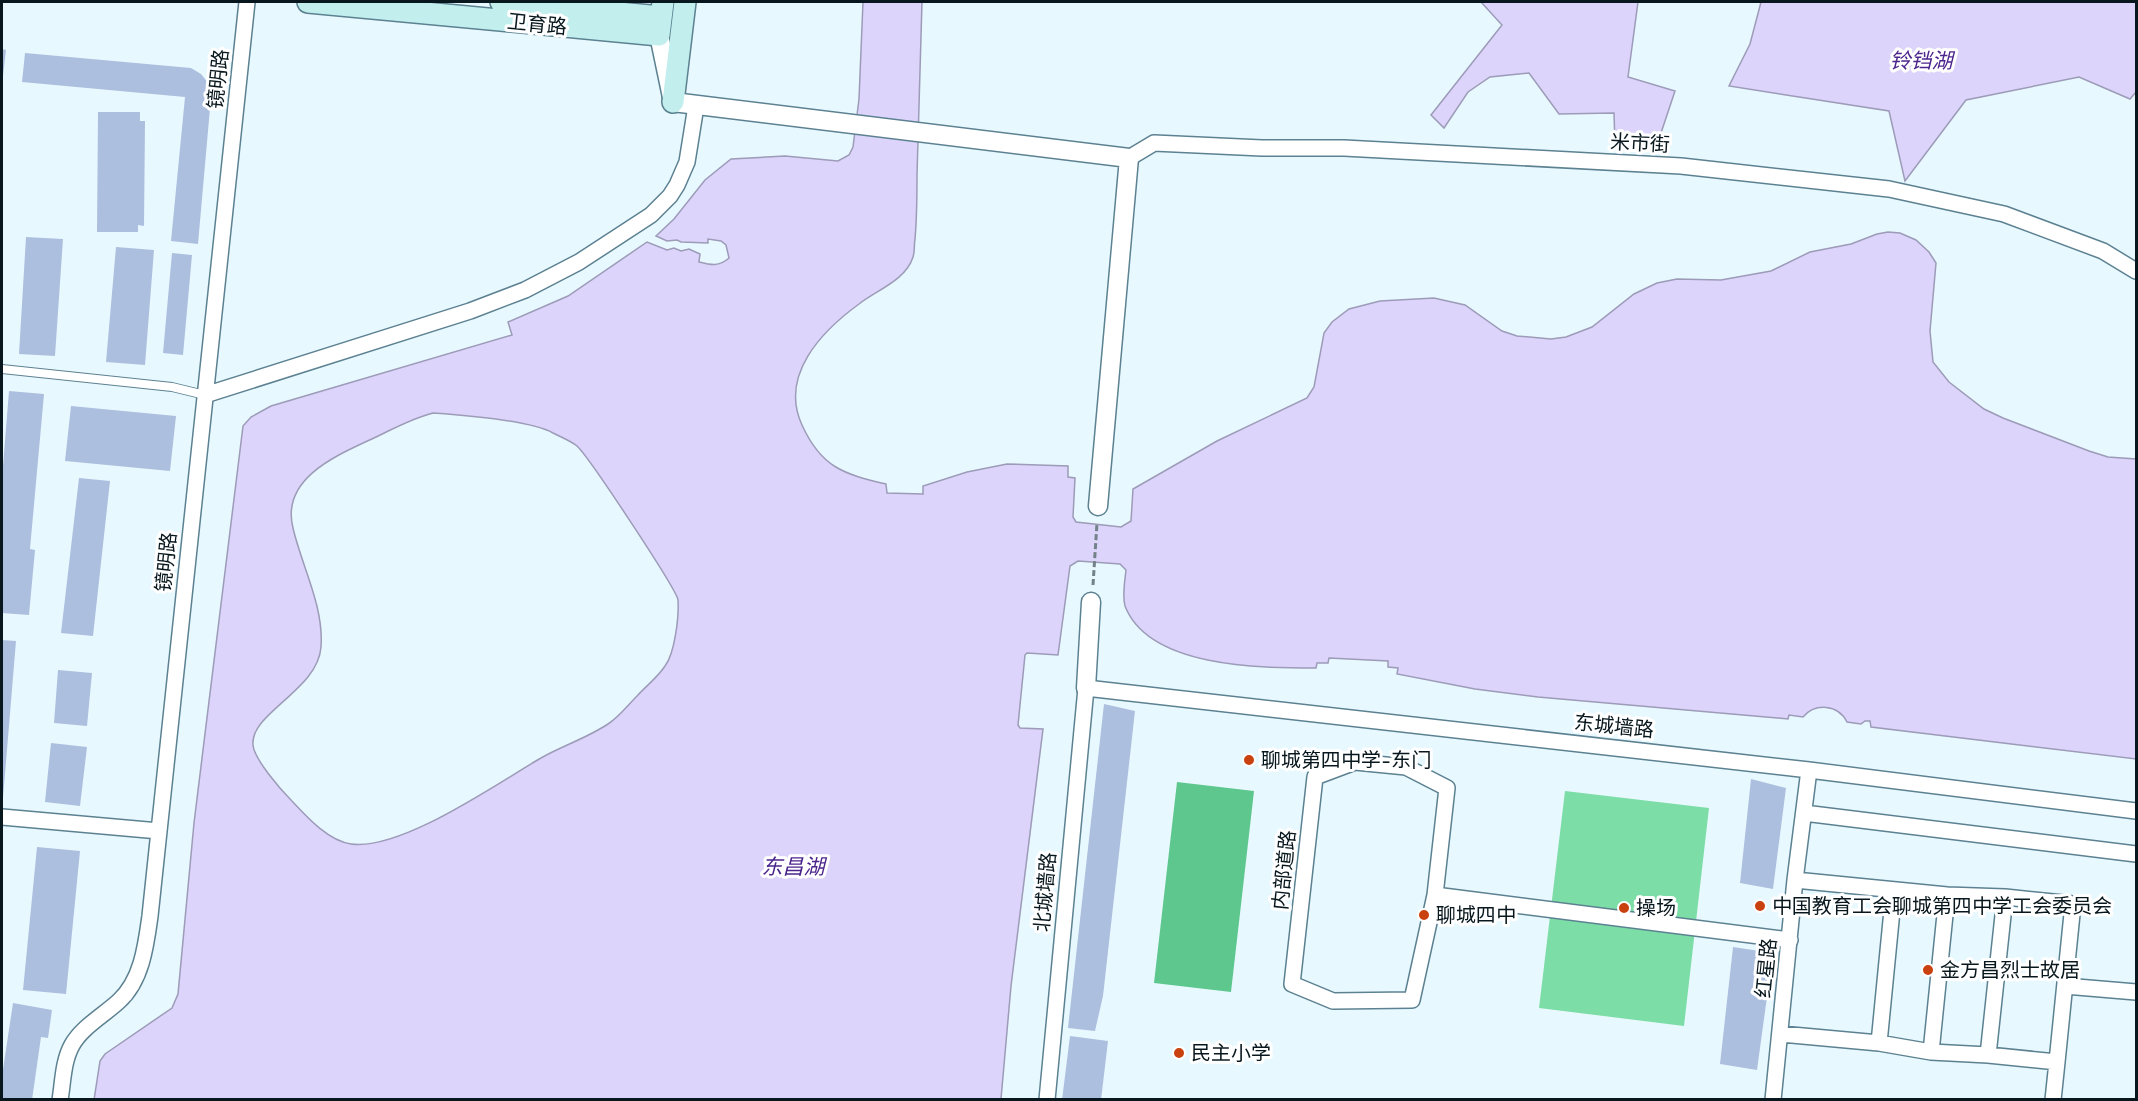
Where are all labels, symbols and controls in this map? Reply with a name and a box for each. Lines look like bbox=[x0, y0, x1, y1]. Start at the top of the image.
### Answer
street label: 卫育路 bbox=[506, 9, 568, 39]
street label: 镜明路 bbox=[203, 48, 233, 110]
water label: 铃铛湖 bbox=[1890, 48, 1955, 73]
street label: 米市街 bbox=[1609, 129, 1671, 157]
street label: 镜明路 bbox=[151, 531, 181, 593]
street label: 东城墙路 bbox=[1573, 710, 1655, 742]
place label: 聊城第四中学-东门 bbox=[1261, 748, 1431, 772]
marker: 聊城第四中学-东门 bbox=[1242, 753, 1256, 767]
street label: 内部道路 bbox=[1268, 829, 1300, 911]
street label: 北城墙路 bbox=[1030, 851, 1060, 933]
water label: 东昌湖 bbox=[762, 854, 827, 879]
place label: 中国教育工会聊城第四中学工会委员会 bbox=[1772, 894, 2112, 918]
place label: 操场 bbox=[1636, 896, 1676, 920]
marker: 中国教育工会聊城第四中学工会委员会 bbox=[1753, 899, 1767, 913]
marker: 操场 bbox=[1617, 901, 1631, 915]
place label: 聊城四中 bbox=[1436, 903, 1516, 927]
marker: 聊城四中 bbox=[1417, 908, 1431, 922]
street label: 红星路 bbox=[1751, 937, 1781, 999]
place label: 金方昌烈士故居 bbox=[1940, 958, 2080, 982]
marker: 金方昌烈士故居 bbox=[1921, 963, 1935, 977]
place label: 民主小学 bbox=[1191, 1041, 1271, 1065]
marker: 民主小学 bbox=[1172, 1046, 1186, 1060]

